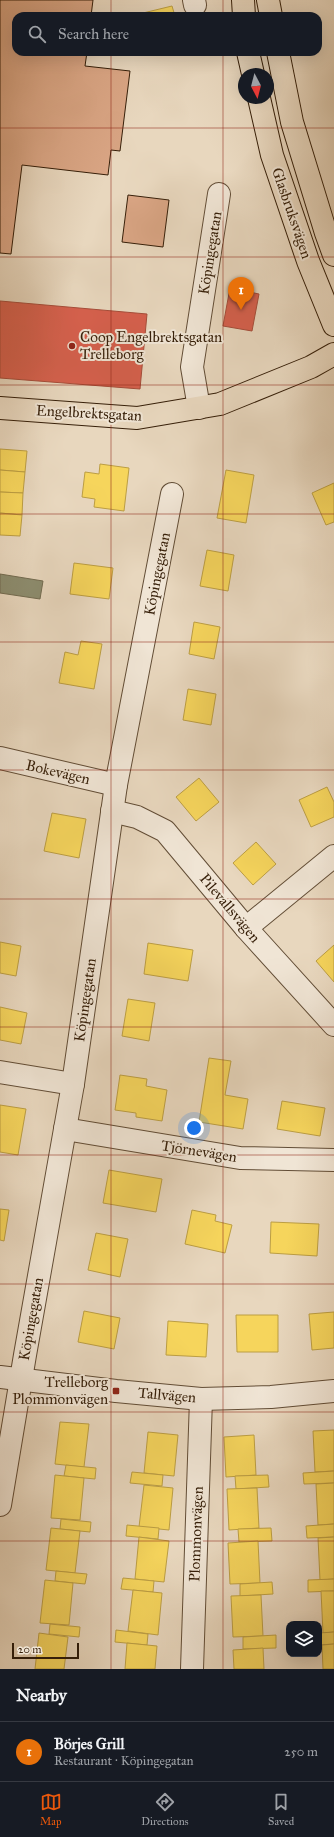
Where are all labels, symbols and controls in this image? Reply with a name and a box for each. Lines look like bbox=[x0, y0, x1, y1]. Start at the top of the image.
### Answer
search box bbox=[12, 12, 322, 56]
icon: search bbox=[26, 23, 48, 45]
text: Search here bbox=[58, 25, 129, 43]
north arrow bbox=[238, 68, 274, 104]
street label: Glasbruksvägen bbox=[268, 165, 316, 261]
street label: Köpingegatan bbox=[195, 210, 225, 296]
pin: 1 bbox=[228, 277, 254, 310]
place label: Coop Engelbrektsgatan Trelleborg bbox=[80, 328, 222, 363]
marker: Coop Engelbrektsgatan Trelleborg bbox=[67, 341, 77, 351]
street label: Engelbrektsgatan bbox=[36, 401, 142, 425]
street label: Köpingegatan bbox=[140, 531, 174, 617]
street label: Bokevägen bbox=[24, 756, 92, 788]
street label: Pilevallsvägen bbox=[196, 870, 264, 946]
street label: Köpingegatan bbox=[70, 957, 100, 1043]
your location bbox=[184, 1118, 204, 1138]
street label: Tjörnevägen bbox=[160, 1136, 238, 1166]
street label: Köpingegatan bbox=[15, 1276, 47, 1362]
place label: Trelleborg Plommonvägen bbox=[12, 1373, 109, 1408]
street label: Tallvägen bbox=[137, 1383, 197, 1407]
marker: Trelleborg Plommonvägen bbox=[111, 1386, 121, 1396]
street label: Plommonvägen bbox=[185, 1486, 207, 1582]
map controls bbox=[286, 1621, 322, 1657]
button: layers bbox=[286, 1621, 322, 1657]
scale bar bbox=[12, 1641, 79, 1660]
text: 20 m bbox=[18, 1643, 41, 1656]
text: Nearby bbox=[16, 1685, 67, 1706]
text: Börjes Grill bbox=[54, 1735, 125, 1753]
text: 1 bbox=[26, 1744, 32, 1760]
text: 250 m bbox=[284, 1744, 318, 1760]
text: Restaurant · Köpingegatan bbox=[54, 1753, 194, 1769]
tab: Map bbox=[40, 1791, 62, 1828]
tab: Directions bbox=[141, 1791, 189, 1828]
tab: Saved bbox=[268, 1791, 294, 1828]

